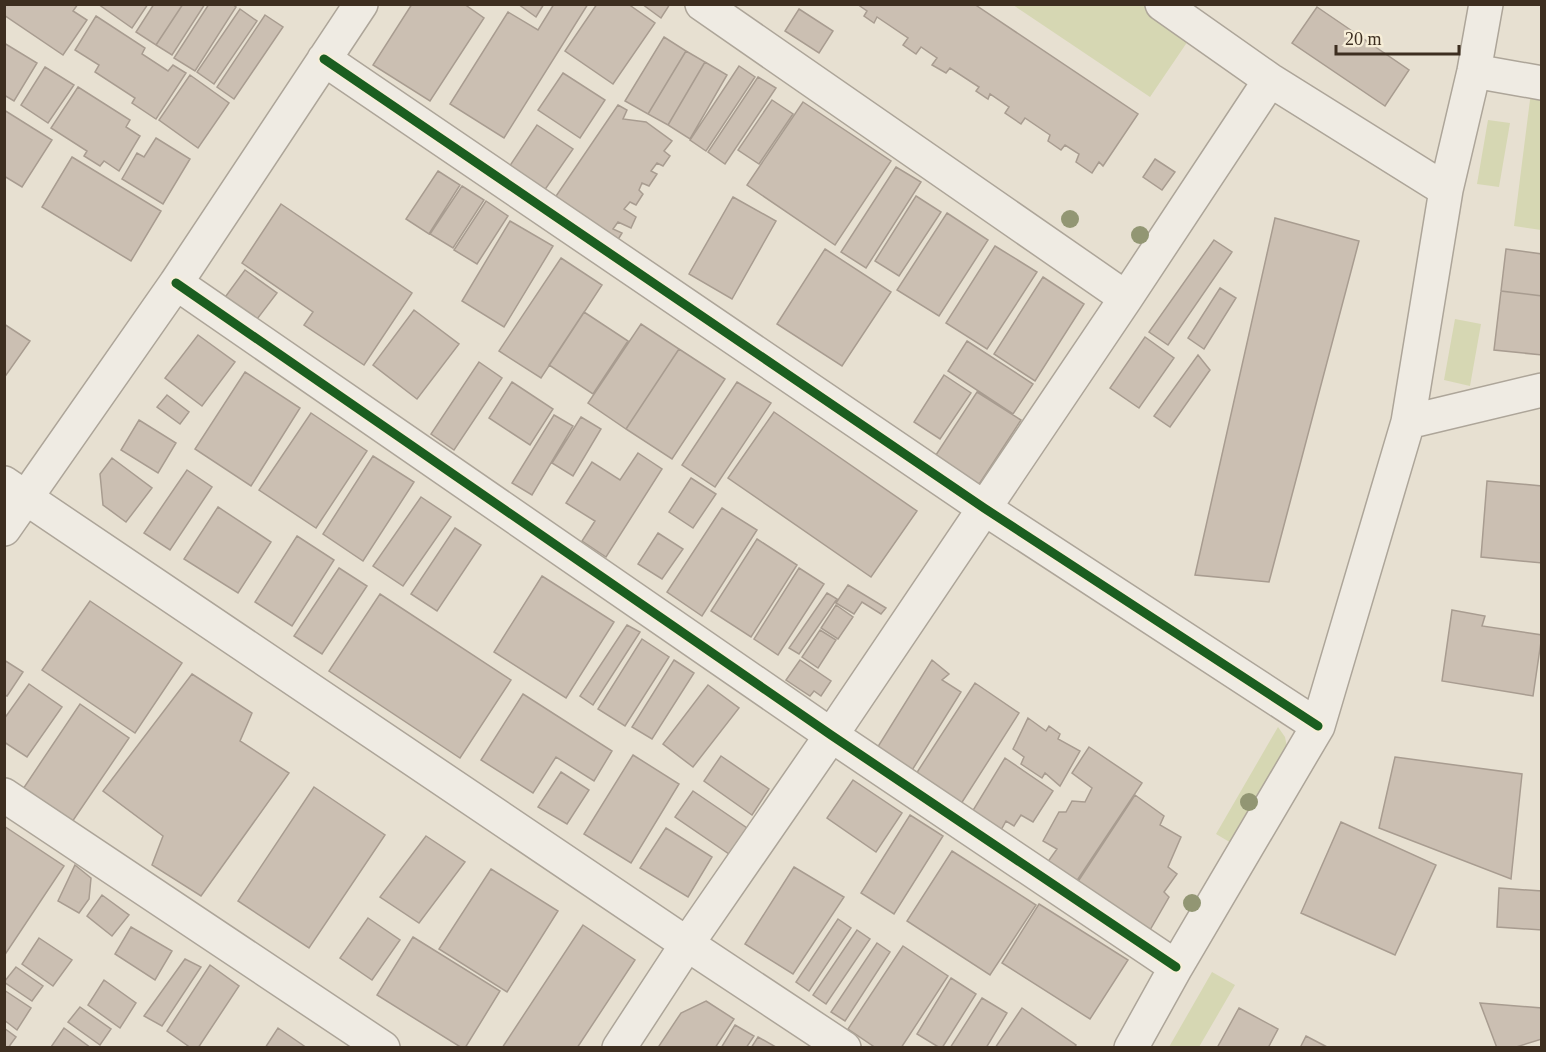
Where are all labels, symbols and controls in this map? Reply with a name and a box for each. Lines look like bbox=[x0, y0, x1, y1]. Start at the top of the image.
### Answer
scale bar bbox=[1336, 18, 1459, 56]
text: 20 m bbox=[1345, 29, 1382, 49]

